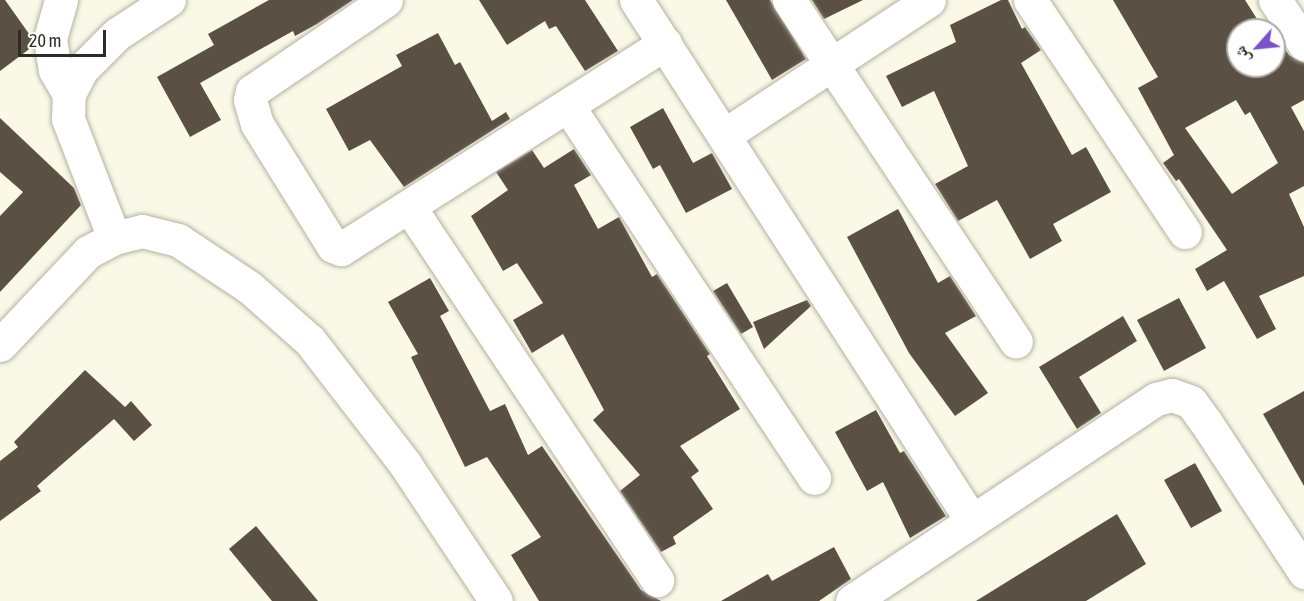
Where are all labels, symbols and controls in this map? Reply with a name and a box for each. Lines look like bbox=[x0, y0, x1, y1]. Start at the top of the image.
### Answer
scale bar bbox=[21, 18, 110, 56]
north arrow bbox=[1226, 18, 1286, 78]
text: 20 m bbox=[29, 30, 61, 51]
text: ش bbox=[1230, 44, 1254, 67]

